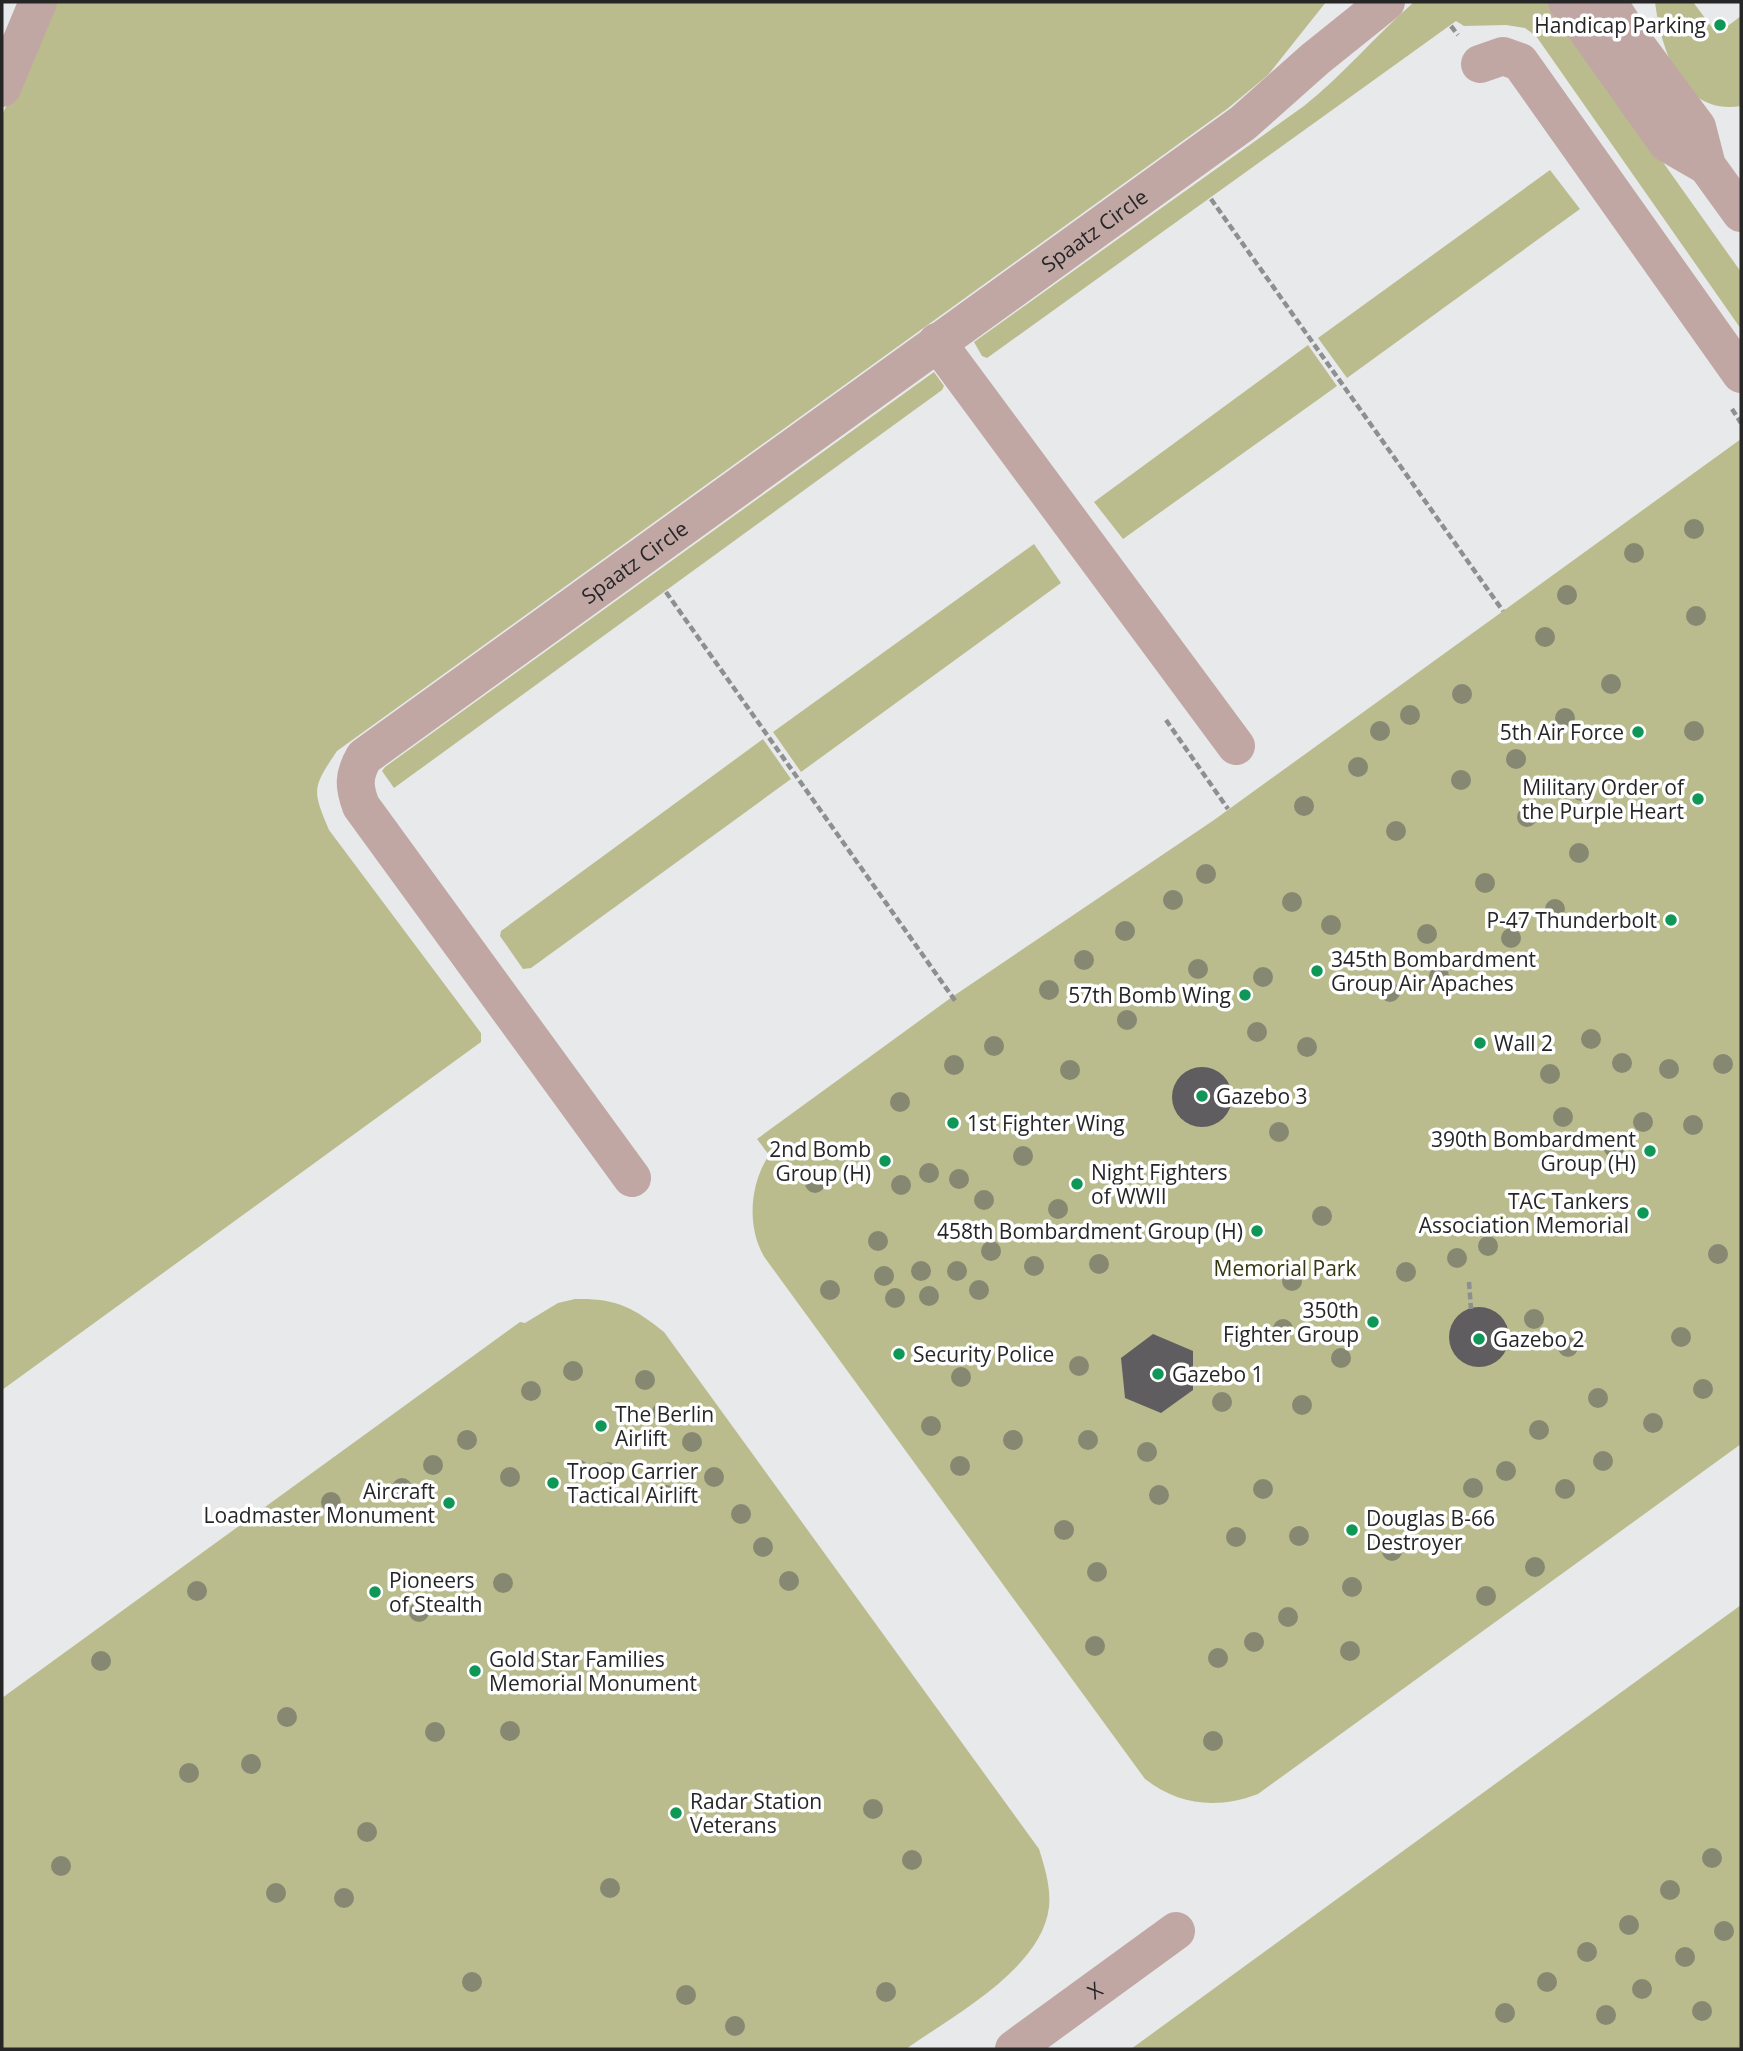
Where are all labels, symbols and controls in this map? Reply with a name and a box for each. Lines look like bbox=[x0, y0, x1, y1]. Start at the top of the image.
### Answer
place label: Handicap Parking bbox=[1534, 11, 1706, 39]
marker: Handicap Parking bbox=[1712, 17, 1728, 33]
street label: Spaatz Circle bbox=[1035, 182, 1153, 278]
street label: Spaatz Circle bbox=[576, 514, 693, 610]
place label: 5th Air Force bbox=[1500, 718, 1624, 746]
marker: 5th Air Force bbox=[1630, 724, 1646, 740]
place label: Military Order of the Purple Heart bbox=[1522, 773, 1686, 825]
marker: Military Order of the Purple Heart bbox=[1690, 791, 1706, 807]
place label: P-47 Thunderbolt bbox=[1486, 906, 1657, 934]
marker: P-47 Thunderbolt bbox=[1663, 912, 1679, 928]
place label: 345th Bombardment Group Air Apaches bbox=[1331, 945, 1536, 997]
marker: 345th Bombardment Group Air Apaches bbox=[1309, 963, 1325, 979]
place label: 57th Bomb Wing bbox=[1068, 981, 1231, 1009]
marker: 57th Bomb Wing bbox=[1237, 987, 1253, 1003]
place label: Wall 2 bbox=[1494, 1029, 1553, 1057]
marker: Wall 2 bbox=[1472, 1035, 1488, 1051]
place label: Gazebo 3 bbox=[1216, 1082, 1308, 1110]
marker: Gazebo 3 bbox=[1194, 1088, 1210, 1104]
place label: 1st Fighter Wing bbox=[967, 1109, 1125, 1137]
marker: 1st Fighter Wing bbox=[945, 1115, 961, 1131]
place label: 390th Bombardment Group (H) bbox=[1431, 1125, 1636, 1177]
place label: 2nd Bomb Group (H) bbox=[769, 1135, 871, 1187]
marker: 390th Bombardment Group (H) bbox=[1642, 1143, 1658, 1159]
marker: 2nd Bomb Group (H) bbox=[877, 1153, 893, 1169]
place label: Night Fighters of WWII bbox=[1091, 1158, 1228, 1210]
marker: Night Fighters of WWII bbox=[1069, 1176, 1085, 1192]
place label: TAC Tankers Association Memorial bbox=[1419, 1187, 1629, 1239]
marker: TAC Tankers Association Memorial bbox=[1635, 1205, 1651, 1221]
place label: 458th Bombardment Group (H) bbox=[937, 1217, 1243, 1245]
marker: 458th Bombardment Group (H) bbox=[1249, 1223, 1265, 1239]
park label: Memorial Park bbox=[1214, 1254, 1356, 1282]
place label: 350th Fighter Group bbox=[1223, 1296, 1359, 1348]
marker: 350th Fighter Group bbox=[1365, 1314, 1381, 1330]
place label: Gazebo 2 bbox=[1493, 1325, 1585, 1353]
marker: Gazebo 2 bbox=[1471, 1331, 1487, 1347]
place label: Security Police bbox=[913, 1340, 1054, 1368]
marker: Security Police bbox=[891, 1346, 907, 1362]
place label: Gazebo 1 bbox=[1172, 1360, 1264, 1388]
marker: Gazebo 1 bbox=[1150, 1366, 1166, 1382]
place label: The Berlin Airlift bbox=[615, 1400, 714, 1452]
marker: The Berlin Airlift bbox=[593, 1418, 609, 1434]
place label: Troop Carrier Tactical Airlift bbox=[567, 1457, 699, 1509]
marker: Troop Carrier Tactical Airlift bbox=[545, 1475, 561, 1491]
place label: Aircraft Loadmaster Monument bbox=[204, 1477, 435, 1529]
marker: Aircraft Loadmaster Monument bbox=[441, 1495, 457, 1511]
place label: Douglas B-66 Destroyer bbox=[1366, 1504, 1495, 1556]
marker: Douglas B-66 Destroyer bbox=[1344, 1522, 1360, 1538]
place label: Pioneers of Stealth bbox=[389, 1566, 482, 1618]
marker: Pioneers of Stealth bbox=[367, 1584, 383, 1600]
place label: Gold Star Families Memorial Monument bbox=[489, 1645, 697, 1697]
marker: Gold Star Families Memorial Monument bbox=[467, 1663, 483, 1679]
place label: Radar Station Veterans bbox=[690, 1787, 822, 1839]
marker: Radar Station Veterans bbox=[668, 1805, 684, 1821]
street label: X bbox=[1082, 1975, 1109, 2005]

